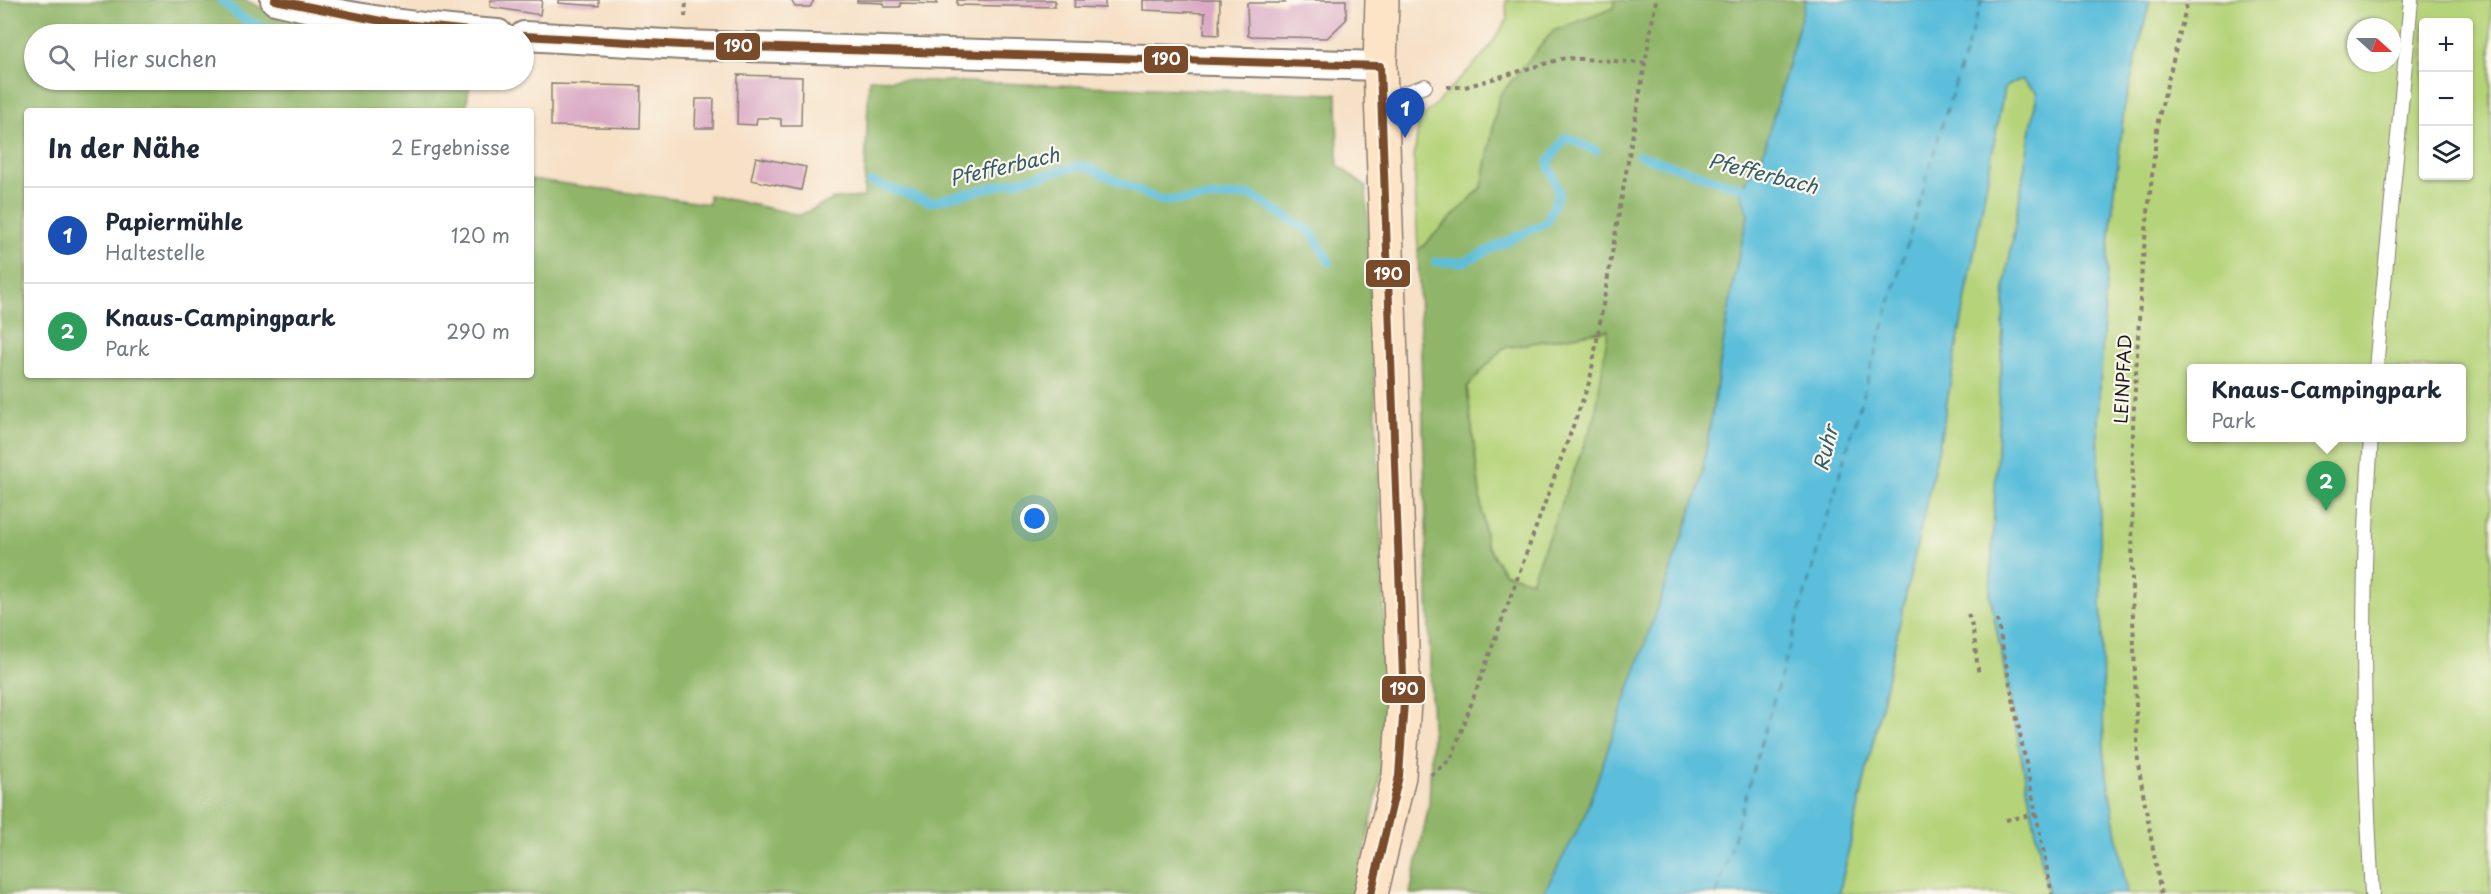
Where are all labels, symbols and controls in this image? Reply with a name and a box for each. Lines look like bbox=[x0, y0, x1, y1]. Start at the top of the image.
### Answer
north arrow bbox=[2347, 18, 2401, 72]
map controls bbox=[2419, 18, 2473, 180]
button: + bbox=[2419, 18, 2473, 72]
search box bbox=[24, 24, 534, 90]
line badge: 190 bbox=[715, 32, 761, 61]
text: 190 bbox=[723, 33, 753, 57]
icon: search bbox=[45, 41, 78, 74]
text: Hier suchen bbox=[93, 41, 217, 74]
line badge: 190 bbox=[1143, 45, 1189, 74]
text: 190 bbox=[1151, 46, 1181, 70]
button: − bbox=[2419, 72, 2473, 126]
pin: 1 bbox=[1386, 88, 1424, 138]
button: layers bbox=[2419, 126, 2473, 180]
text: In der Nähe bbox=[48, 128, 200, 167]
text: 2 Ergebnisse bbox=[391, 132, 510, 162]
water label: Pfefferbach bbox=[946, 139, 1062, 193]
water label: Pfefferbach bbox=[1705, 145, 1821, 201]
text: Papiermühle bbox=[105, 204, 243, 237]
text: 1 bbox=[63, 220, 72, 250]
text: 120 m bbox=[451, 220, 510, 250]
text: Haltestelle bbox=[105, 237, 205, 267]
line badge: 190 bbox=[1365, 259, 1411, 288]
text: 190 bbox=[1373, 261, 1403, 285]
text: Knaus-Campingpark bbox=[105, 300, 336, 333]
text: 2 bbox=[60, 316, 75, 346]
text: 290 m bbox=[446, 316, 510, 346]
text: Park bbox=[105, 333, 150, 363]
street label: LEINPFAD bbox=[2106, 334, 2138, 424]
popup bbox=[2187, 364, 2466, 442]
text: Knaus-Campingpark bbox=[2211, 372, 2442, 405]
text: Park bbox=[2211, 405, 2256, 435]
water label: Ruhr bbox=[1805, 420, 1846, 474]
pin: 2 bbox=[2306, 462, 2346, 511]
your location bbox=[1020, 504, 1049, 533]
line badge: 190 bbox=[1381, 675, 1426, 704]
text: 190 bbox=[1389, 676, 1419, 700]

